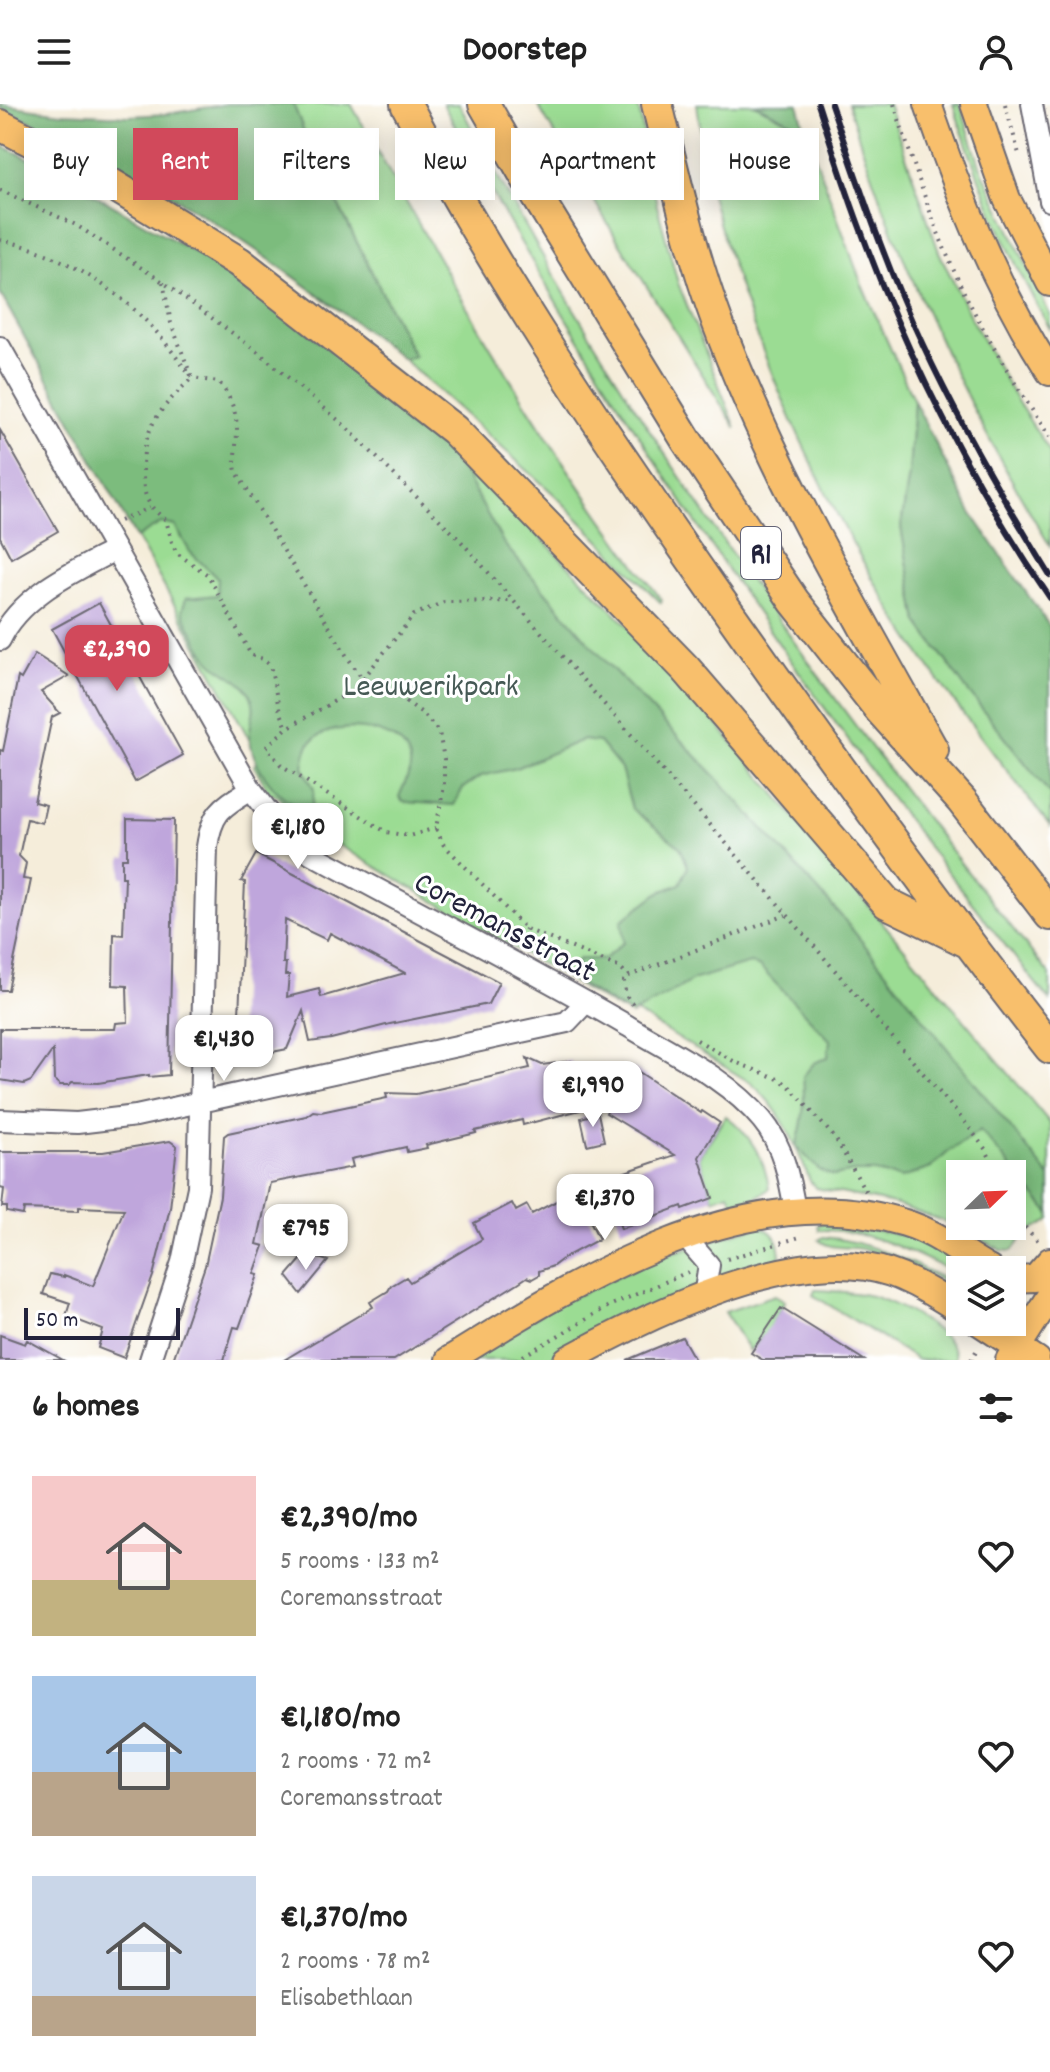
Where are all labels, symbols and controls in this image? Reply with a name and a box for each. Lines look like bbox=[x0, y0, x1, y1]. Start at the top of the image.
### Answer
text: Doorstep bbox=[463, 26, 587, 78]
icon: menu bbox=[32, 30, 76, 74]
icon: person bbox=[974, 30, 1018, 74]
chip: Buy bbox=[24, 128, 117, 200]
chip: Rent bbox=[133, 128, 238, 200]
chip: Filters bbox=[254, 128, 379, 200]
chip: New bbox=[395, 128, 495, 200]
chip: Apartment bbox=[511, 128, 684, 200]
chip: House bbox=[700, 128, 819, 200]
road number: R1 bbox=[741, 527, 781, 579]
pin: €2,390 bbox=[52, 625, 182, 693]
text: €2,390 bbox=[83, 632, 151, 669]
park label: Leeuwerikpark bbox=[343, 666, 519, 712]
pin: €1,180 bbox=[233, 803, 363, 871]
text: €1,180 bbox=[270, 810, 326, 847]
street label: Coremansstraat bbox=[404, 862, 603, 997]
pin: €1,430 bbox=[159, 1015, 289, 1083]
text: €1,430 bbox=[193, 1022, 255, 1059]
pin: €1,990 bbox=[528, 1061, 658, 1129]
text: €1,990 bbox=[561, 1068, 625, 1105]
north arrow bbox=[946, 1160, 1026, 1240]
map controls bbox=[946, 1160, 1026, 1336]
pin: €1,370 bbox=[540, 1174, 670, 1242]
text: €1,370 bbox=[575, 1181, 635, 1218]
pin: €795 bbox=[259, 1204, 353, 1272]
text: €795 bbox=[282, 1211, 330, 1248]
button: layers bbox=[946, 1256, 1026, 1336]
scale bar bbox=[24, 1304, 180, 1340]
text: 50 m bbox=[36, 1306, 78, 1337]
text: 6 homes bbox=[32, 1384, 140, 1433]
icon: filters bbox=[974, 1386, 1018, 1430]
text: €2,390/mo bbox=[280, 1495, 418, 1544]
icon: home bbox=[96, 1508, 192, 1604]
icon: heart bbox=[974, 1534, 1018, 1578]
text: 5 rooms · 133 m² bbox=[280, 1544, 440, 1581]
text: Coremansstraat bbox=[280, 1581, 443, 1618]
text: €1,180/mo bbox=[280, 1695, 401, 1744]
icon: home bbox=[96, 1708, 192, 1804]
icon: heart bbox=[974, 1734, 1018, 1778]
text: 2 rooms · 72 m² bbox=[280, 1744, 431, 1781]
text: Coremansstraat bbox=[280, 1781, 443, 1818]
text: €1,370/mo bbox=[280, 1895, 408, 1944]
icon: home bbox=[96, 1908, 192, 2004]
icon: heart bbox=[974, 1934, 1018, 1978]
text: 2 rooms · 78 m² bbox=[280, 1944, 430, 1981]
text: Elisabethlaan bbox=[280, 1981, 413, 2018]

